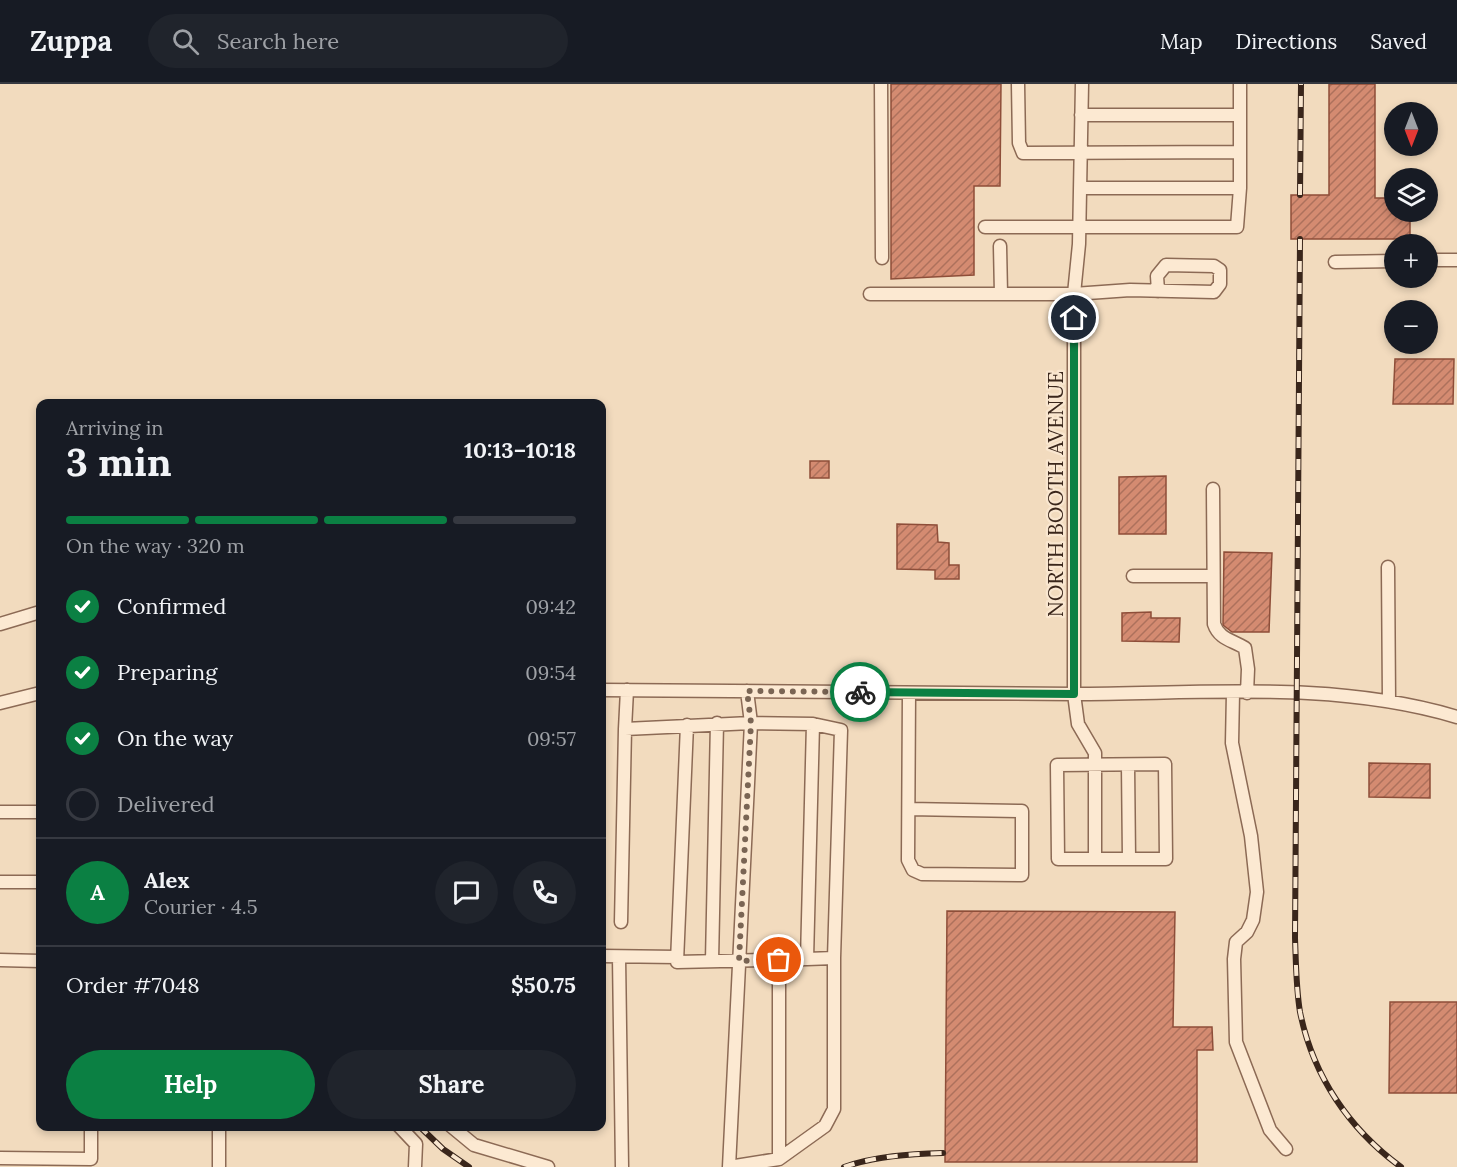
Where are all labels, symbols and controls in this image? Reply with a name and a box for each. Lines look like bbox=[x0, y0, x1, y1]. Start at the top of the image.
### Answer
search box bbox=[148, 14, 568, 68]
text: Zuppa bbox=[30, 23, 112, 59]
icon: search bbox=[169, 25, 202, 58]
text: Search here bbox=[217, 27, 339, 55]
text: Map bbox=[1160, 28, 1203, 55]
text: Directions bbox=[1236, 28, 1337, 55]
text: Saved bbox=[1370, 28, 1427, 55]
north arrow bbox=[1384, 102, 1438, 156]
map controls bbox=[1384, 102, 1438, 354]
button: layers bbox=[1384, 168, 1438, 222]
button: + bbox=[1384, 234, 1438, 288]
pin bbox=[1048, 292, 1099, 343]
button: − bbox=[1384, 300, 1438, 354]
icon: home bbox=[1057, 301, 1090, 334]
street label: NORTH BOOTH AVENUE bbox=[1042, 371, 1069, 617]
text: Arriving in bbox=[66, 415, 163, 440]
text: 10:13–10:18 bbox=[464, 436, 576, 464]
text: 3 min bbox=[66, 437, 172, 487]
text: On the way · 320 m bbox=[66, 533, 245, 558]
icon: check bbox=[66, 590, 99, 623]
text: Confirmed bbox=[117, 592, 226, 620]
text: 09:42 bbox=[525, 594, 576, 619]
icon: check bbox=[66, 656, 99, 689]
text: Preparing bbox=[117, 658, 217, 686]
text: 09:54 bbox=[525, 660, 576, 685]
courier bbox=[830, 662, 890, 722]
icon: bike bbox=[844, 676, 877, 709]
icon: check bbox=[66, 722, 99, 755]
text: On the way bbox=[117, 724, 233, 752]
text: 09:57 bbox=[527, 726, 576, 751]
text: Delivered bbox=[117, 790, 215, 818]
button: chat bbox=[435, 861, 498, 924]
button: phone bbox=[513, 861, 576, 924]
text: Alex bbox=[144, 866, 189, 894]
text: A bbox=[90, 878, 105, 906]
text: Courier · 4.5 bbox=[144, 894, 258, 919]
pin bbox=[753, 934, 804, 985]
icon: bag bbox=[762, 943, 795, 976]
text: Order #7048 bbox=[66, 971, 200, 999]
text: $50.75 bbox=[511, 971, 576, 999]
button: Help bbox=[66, 1050, 315, 1119]
button: Share bbox=[327, 1050, 576, 1119]

